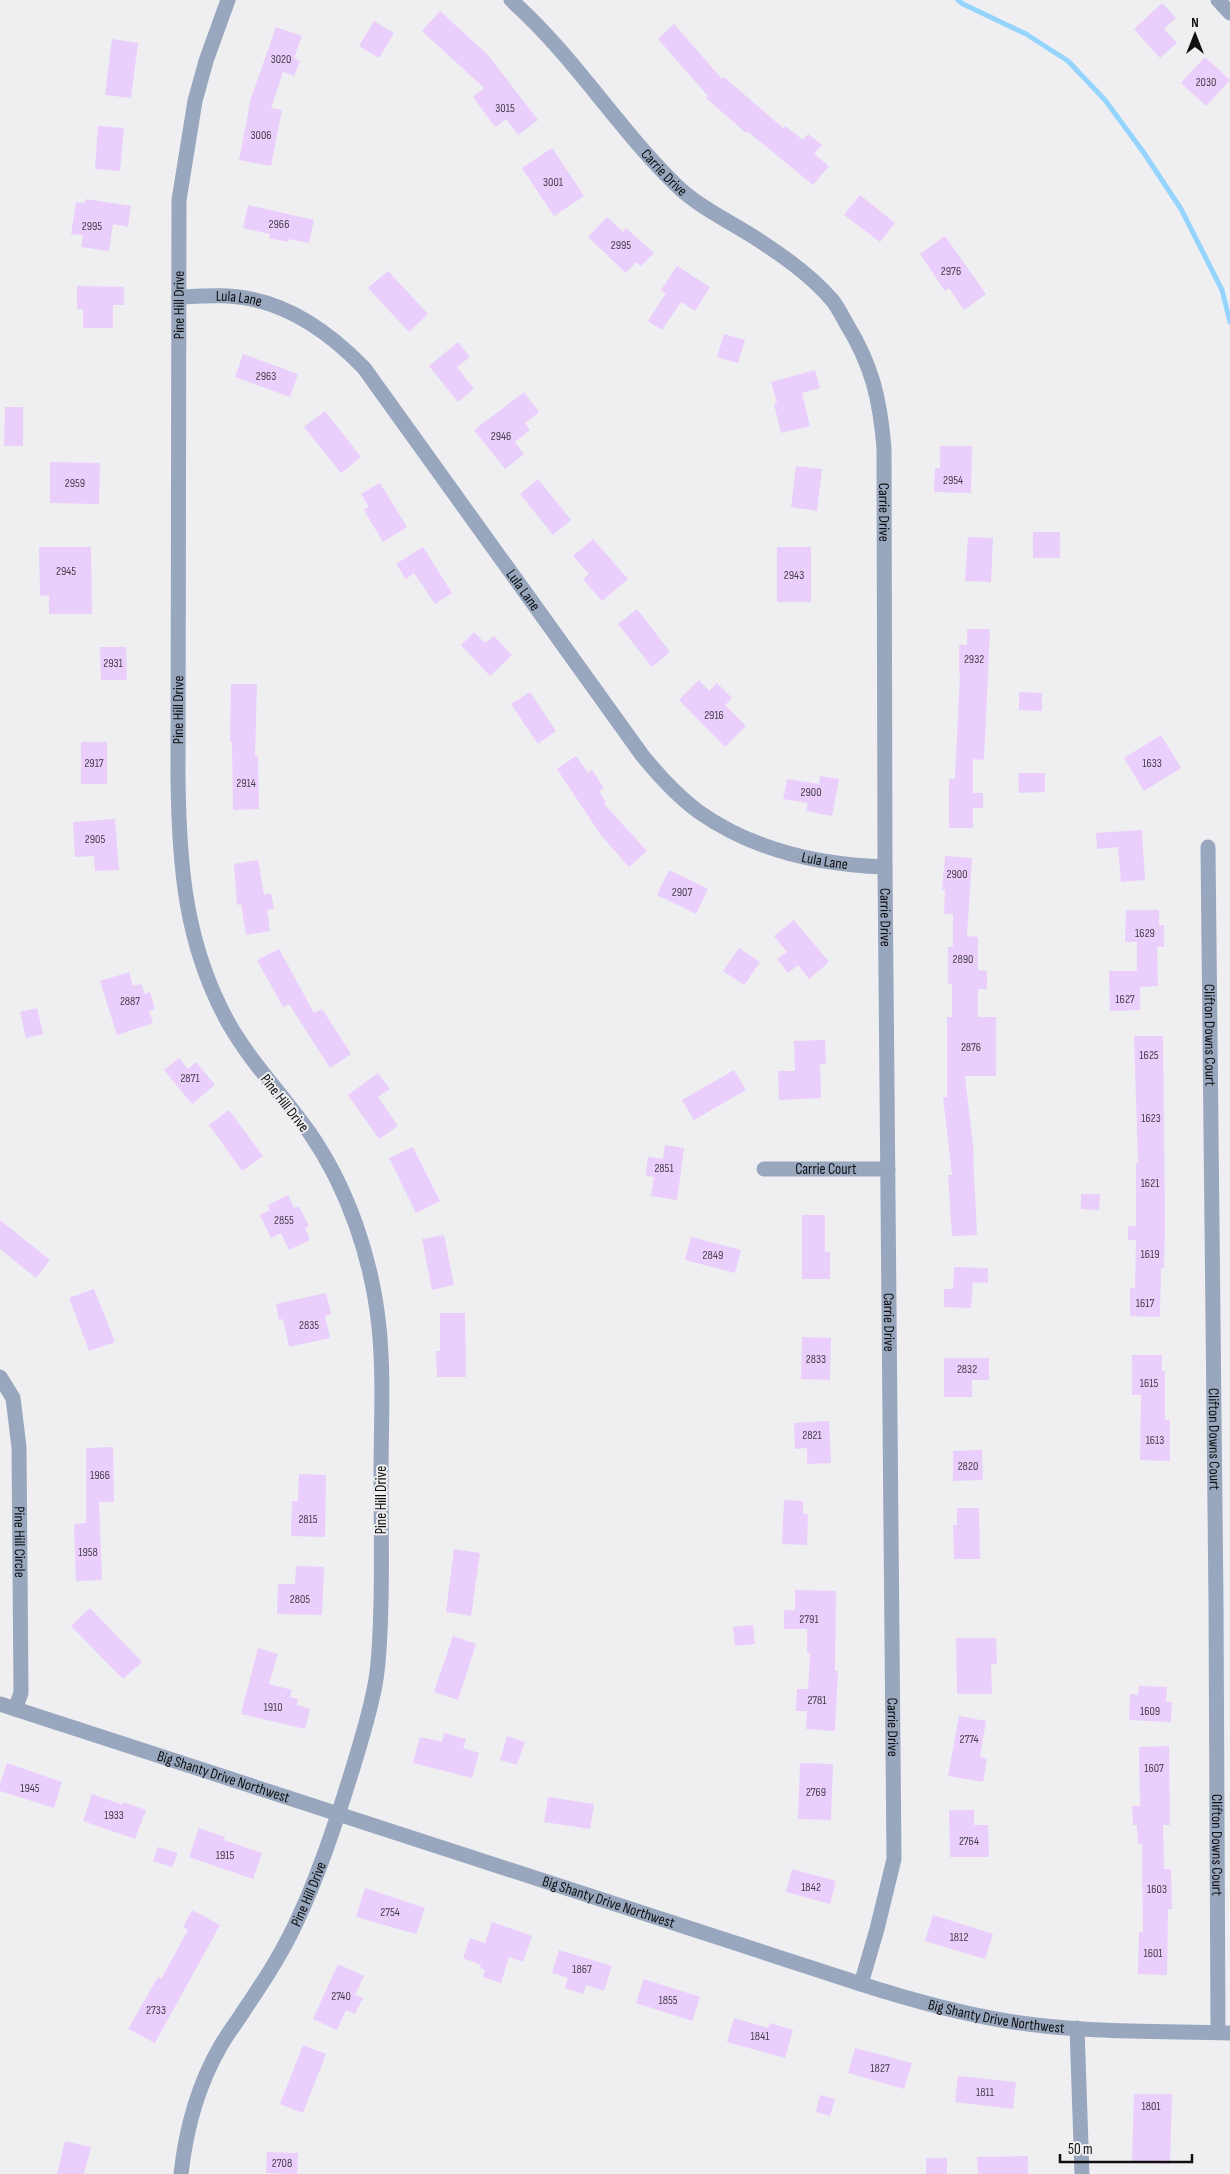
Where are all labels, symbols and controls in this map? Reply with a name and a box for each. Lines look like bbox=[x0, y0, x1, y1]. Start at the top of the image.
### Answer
north arrow bbox=[1170, 10, 1220, 60]
text: N bbox=[1191, 14, 1199, 31]
house number: 3020 bbox=[271, 52, 291, 67]
house number: 2030 bbox=[1196, 75, 1216, 90]
house number: 3015 bbox=[495, 101, 515, 116]
house number: 3006 bbox=[251, 128, 272, 143]
street label: Carrie Drive bbox=[637, 145, 691, 201]
house number: 3001 bbox=[543, 175, 564, 190]
house number: 2966 bbox=[269, 217, 289, 232]
house number: 2995 bbox=[82, 219, 102, 234]
house number: 2995 bbox=[611, 238, 631, 253]
house number: 2976 bbox=[941, 264, 961, 279]
street label: Pine Hill Drive bbox=[170, 271, 189, 339]
street label: Lula Lane bbox=[216, 287, 264, 311]
house number: 2963 bbox=[256, 369, 276, 384]
house number: 2946 bbox=[491, 429, 511, 444]
house number: 2954 bbox=[943, 473, 963, 488]
house number: 2959 bbox=[65, 476, 85, 491]
street label: Carrie Drive bbox=[874, 483, 893, 542]
house number: 2945 bbox=[56, 564, 76, 579]
street label: Lula Lane bbox=[502, 566, 544, 615]
house number: 2943 bbox=[784, 568, 804, 583]
house number: 2932 bbox=[964, 652, 984, 667]
house number: 2931 bbox=[103, 656, 124, 671]
street label: Pine Hill Drive bbox=[169, 676, 188, 744]
house number: 2916 bbox=[704, 708, 724, 723]
house number: 2917 bbox=[84, 756, 104, 771]
house number: 1633 bbox=[1142, 756, 1162, 771]
house number: 2914 bbox=[236, 776, 256, 791]
house number: 2900 bbox=[801, 785, 821, 800]
house number: 2905 bbox=[85, 832, 105, 847]
street label: Lula Lane bbox=[800, 848, 849, 874]
house number: 2900 bbox=[947, 867, 967, 882]
house number: 2907 bbox=[672, 885, 692, 900]
street label: Carrie Drive bbox=[875, 888, 895, 947]
house number: 1629 bbox=[1135, 926, 1155, 941]
house number: 2890 bbox=[953, 952, 973, 967]
street label: Clifton Downs Court bbox=[1199, 984, 1220, 1086]
house number: 1627 bbox=[1115, 992, 1135, 1007]
house number: 2887 bbox=[120, 994, 140, 1009]
house number: 2876 bbox=[961, 1040, 981, 1055]
house number: 1625 bbox=[1139, 1048, 1159, 1063]
street label: Pine Hill Drive bbox=[256, 1070, 313, 1136]
house number: 2871 bbox=[180, 1071, 200, 1086]
house number: 1623 bbox=[1141, 1111, 1161, 1126]
street label: Carrie Court bbox=[795, 1160, 857, 1179]
house number: 2851 bbox=[654, 1161, 674, 1176]
house number: 1621 bbox=[1141, 1176, 1160, 1191]
house number: 2855 bbox=[274, 1213, 294, 1228]
house number: 1619 bbox=[1141, 1247, 1159, 1262]
house number: 2849 bbox=[703, 1248, 723, 1263]
street label: Carrie Drive bbox=[879, 1293, 898, 1352]
house number: 1617 bbox=[1136, 1296, 1154, 1311]
house number: 2835 bbox=[299, 1318, 319, 1333]
house number: 2833 bbox=[806, 1352, 826, 1367]
house number: 2832 bbox=[957, 1362, 977, 1377]
house number: 1615 bbox=[1140, 1376, 1158, 1391]
street label: Clifton Downs Court bbox=[1204, 1388, 1224, 1490]
house number: 2821 bbox=[802, 1428, 823, 1443]
house number: 1613 bbox=[1146, 1433, 1164, 1448]
house number: 2820 bbox=[958, 1459, 978, 1474]
street label: Pine Hill Drive bbox=[372, 1466, 391, 1534]
house number: 1966 bbox=[90, 1468, 110, 1483]
street label: Pine Hill Circle bbox=[9, 1506, 29, 1578]
house number: 2815 bbox=[298, 1512, 318, 1527]
house number: 1958 bbox=[78, 1545, 98, 1560]
house number: 2805 bbox=[290, 1592, 310, 1607]
house number: 2791 bbox=[799, 1612, 819, 1627]
house number: 2781 bbox=[807, 1693, 827, 1708]
street label: Carrie Drive bbox=[883, 1698, 902, 1757]
house number: 1910 bbox=[263, 1700, 283, 1715]
house number: 1609 bbox=[1140, 1704, 1160, 1719]
house number: 2774 bbox=[960, 1732, 978, 1747]
street label: Big Shanty Drive Northwest bbox=[155, 1747, 292, 1808]
house number: 1607 bbox=[1144, 1761, 1164, 1776]
house number: 1945 bbox=[20, 1781, 40, 1796]
house number: 2769 bbox=[806, 1785, 826, 1800]
street label: Clifton Downs Court bbox=[1207, 1794, 1226, 1896]
house number: 1933 bbox=[104, 1808, 124, 1823]
house number: 2764 bbox=[959, 1834, 979, 1849]
house number: 1915 bbox=[216, 1848, 234, 1863]
street label: Pine Hill Drive bbox=[287, 1859, 331, 1930]
street label: Big Shanty Drive Northwest bbox=[540, 1872, 678, 1933]
house number: 1842 bbox=[801, 1880, 821, 1895]
house number: 1603 bbox=[1147, 1882, 1167, 1897]
house number: 2754 bbox=[380, 1905, 400, 1920]
house number: 1812 bbox=[950, 1930, 968, 1945]
house number: 1601 bbox=[1143, 1946, 1163, 1961]
house number: 1867 bbox=[572, 1962, 592, 1977]
house number: 2740 bbox=[331, 1989, 351, 2004]
house number: 1855 bbox=[658, 1993, 678, 2008]
street label: Big Shanty Drive Northwest bbox=[926, 1995, 1066, 2038]
house number: 2733 bbox=[146, 2003, 166, 2018]
house number: 1841 bbox=[751, 2029, 770, 2044]
house number: 1827 bbox=[870, 2061, 890, 2076]
house number: 1811 bbox=[976, 2085, 995, 2100]
house number: 1801 bbox=[1141, 2099, 1161, 2114]
scale bar bbox=[1060, 2132, 1192, 2164]
text: 50 m bbox=[1068, 2140, 1093, 2159]
house number: 2708 bbox=[272, 2156, 292, 2171]

